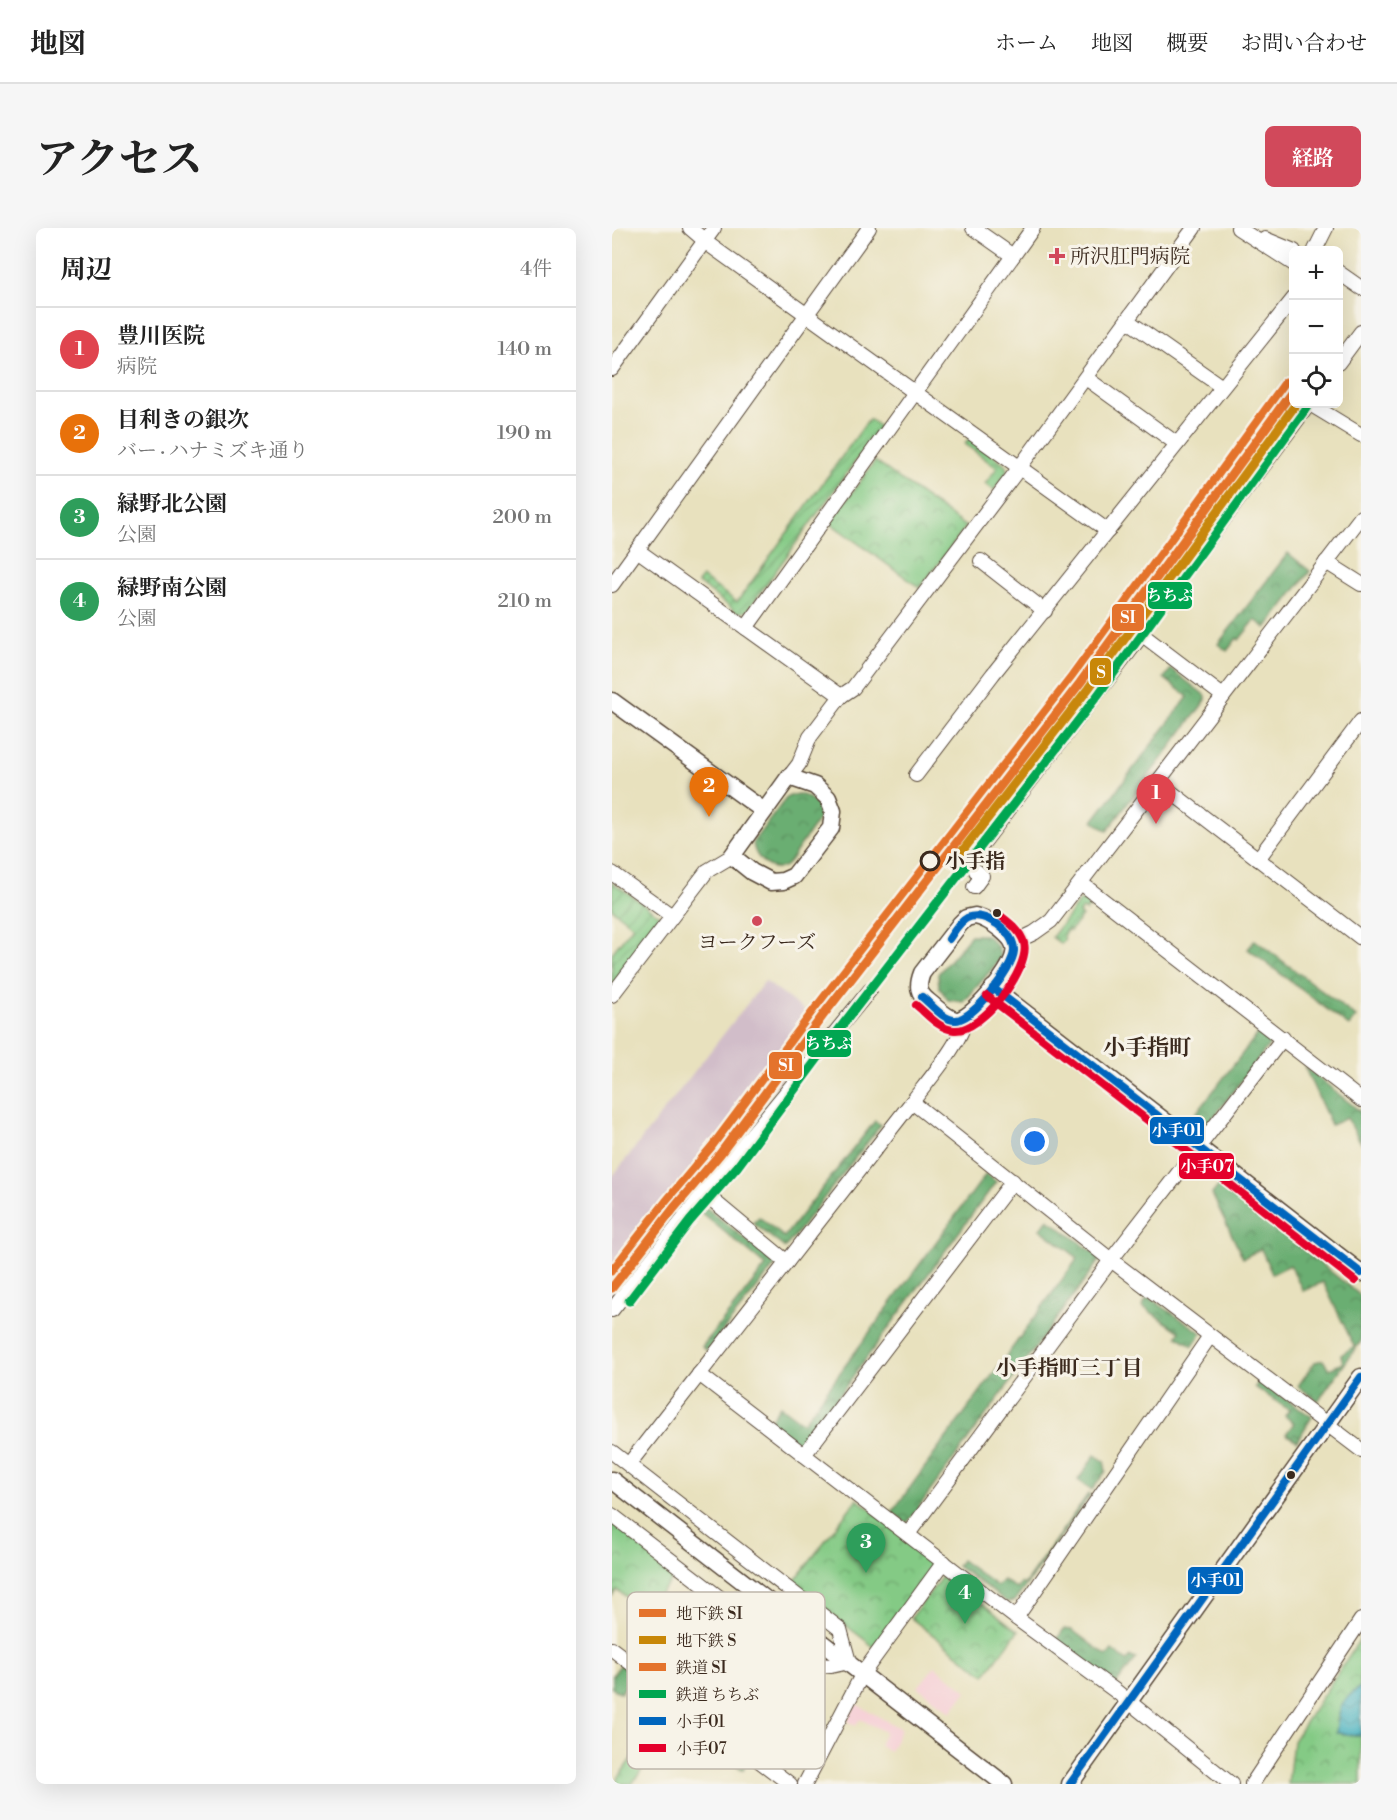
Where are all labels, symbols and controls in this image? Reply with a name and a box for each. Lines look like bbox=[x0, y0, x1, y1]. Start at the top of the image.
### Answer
text: 地図 bbox=[30, 27, 86, 62]
text: ホーム bbox=[995, 31, 1058, 57]
text: 地図 bbox=[1091, 31, 1133, 57]
text: 概要 bbox=[1166, 31, 1208, 57]
text: お問い合わせ bbox=[1241, 31, 1367, 57]
button: 経路 bbox=[1265, 126, 1361, 187]
text: アクセス bbox=[36, 134, 203, 187]
place label: 所沢肛門病院 bbox=[1070, 245, 1190, 270]
map controls bbox=[1289, 246, 1343, 408]
button: + bbox=[1289, 246, 1343, 300]
marker: 所沢肛門病院 bbox=[1048, 247, 1066, 265]
text: 周辺 bbox=[60, 254, 112, 286]
text: 4件 bbox=[520, 257, 552, 282]
button: − bbox=[1289, 300, 1343, 354]
text: 豊川医院 bbox=[117, 323, 205, 350]
text: 1 bbox=[75, 337, 84, 362]
text: 140 m bbox=[497, 337, 552, 362]
button: locate bbox=[1289, 354, 1343, 408]
text: 病院 bbox=[117, 355, 157, 380]
text: 目利きの銀次 bbox=[117, 407, 249, 434]
text: 2 bbox=[73, 421, 86, 446]
text: 190 m bbox=[497, 421, 552, 446]
text: バー · ハナミズキ通り bbox=[117, 439, 309, 464]
text: 緑野北公園 bbox=[117, 491, 227, 518]
text: 3 bbox=[73, 505, 86, 530]
text: 200 m bbox=[492, 505, 552, 530]
text: 公園 bbox=[117, 523, 157, 548]
text: 緑野南公園 bbox=[117, 575, 227, 602]
line badge: ちちぶ bbox=[1147, 581, 1193, 610]
text: ちちぶ bbox=[1146, 586, 1194, 606]
text: 4 bbox=[73, 589, 86, 614]
text: 210 m bbox=[497, 589, 552, 614]
line badge: SI bbox=[1111, 603, 1145, 632]
text: 公園 bbox=[117, 607, 157, 632]
text: SI bbox=[1120, 608, 1136, 628]
line badge: S bbox=[1089, 657, 1112, 686]
text: S bbox=[1096, 663, 1106, 683]
pin: 2 bbox=[690, 768, 728, 817]
pin: 1 bbox=[1136, 774, 1176, 824]
place label: 小手指 bbox=[945, 850, 1005, 875]
marker: 小手指 bbox=[920, 851, 940, 871]
unlabelled marker bbox=[991, 907, 1003, 919]
marker: ヨークフーズ bbox=[750, 914, 764, 928]
place label: ヨークフーズ bbox=[698, 931, 816, 956]
line badge: ちちぶ bbox=[806, 1029, 852, 1058]
text: ちちぶ bbox=[805, 1034, 853, 1054]
district label: 小手指町 bbox=[1103, 1035, 1191, 1062]
line badge: SI bbox=[768, 1051, 803, 1080]
text: SI bbox=[778, 1056, 794, 1076]
line badge: 小手01 bbox=[1149, 1116, 1205, 1145]
text: 小手01 bbox=[1152, 1121, 1203, 1141]
your location bbox=[1020, 1127, 1049, 1156]
line badge: 小手07 bbox=[1178, 1152, 1235, 1180]
text: 小手07 bbox=[1181, 1157, 1234, 1177]
district label: 小手指町三丁目 bbox=[996, 1356, 1143, 1382]
unlabelled marker bbox=[1285, 1469, 1297, 1481]
pin: 3 bbox=[846, 1524, 886, 1573]
line badge: 小手01 bbox=[1187, 1566, 1244, 1595]
text: 小手01 bbox=[1191, 1571, 1242, 1591]
pin: 4 bbox=[946, 1574, 984, 1624]
legend bbox=[627, 1592, 825, 1769]
text: 地下鉄 SI bbox=[676, 1604, 743, 1624]
text: 地下鉄 S bbox=[676, 1631, 736, 1651]
text: 鉄道 SI bbox=[675, 1658, 727, 1678]
text: 鉄道 ちちぶ bbox=[675, 1685, 759, 1705]
text: 小手01 bbox=[676, 1712, 725, 1732]
text: 小手07 bbox=[676, 1739, 726, 1759]

